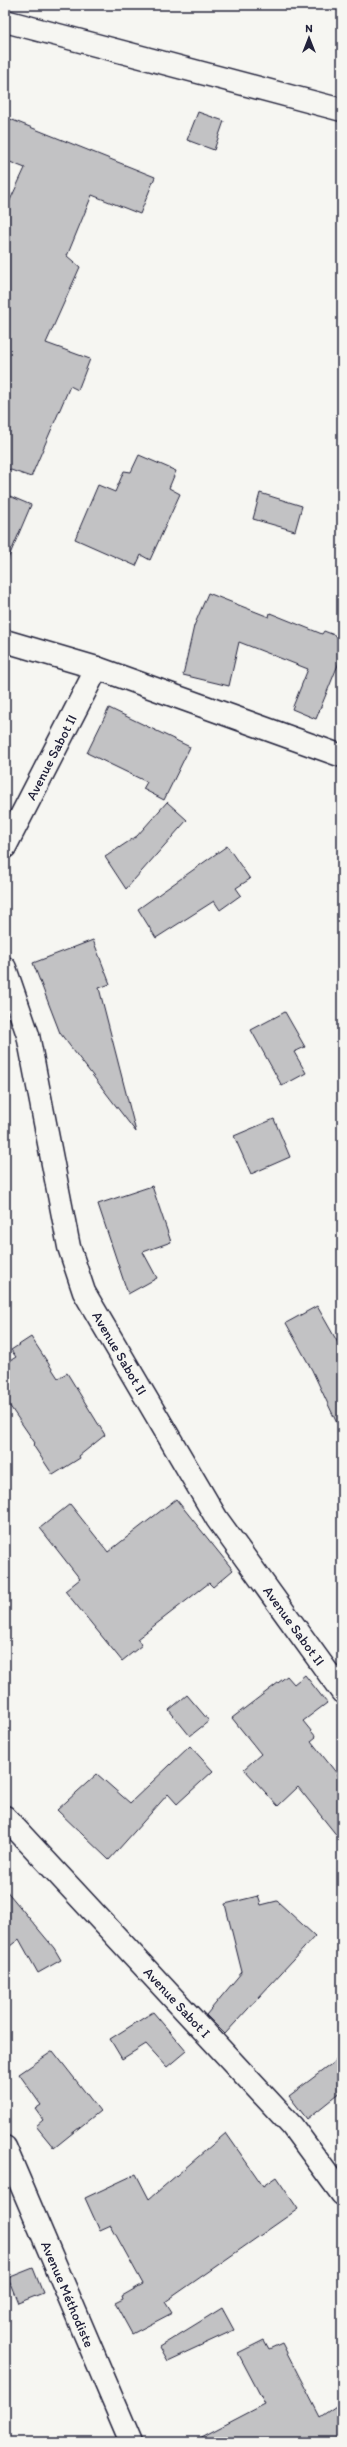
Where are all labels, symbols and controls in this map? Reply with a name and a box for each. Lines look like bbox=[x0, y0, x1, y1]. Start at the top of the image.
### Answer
north arrow bbox=[289, 18, 329, 58]
text: N bbox=[305, 22, 313, 35]
street label: Avenue Sabot II bbox=[23, 712, 81, 803]
street label: Avenue Sabot II bbox=[88, 1309, 150, 1398]
street label: Avenue Sabot II bbox=[259, 1583, 328, 1669]
street label: Avenue Sabot I bbox=[140, 1964, 214, 2042]
street label: Avenue Méthodiste bbox=[37, 2239, 98, 2350]

